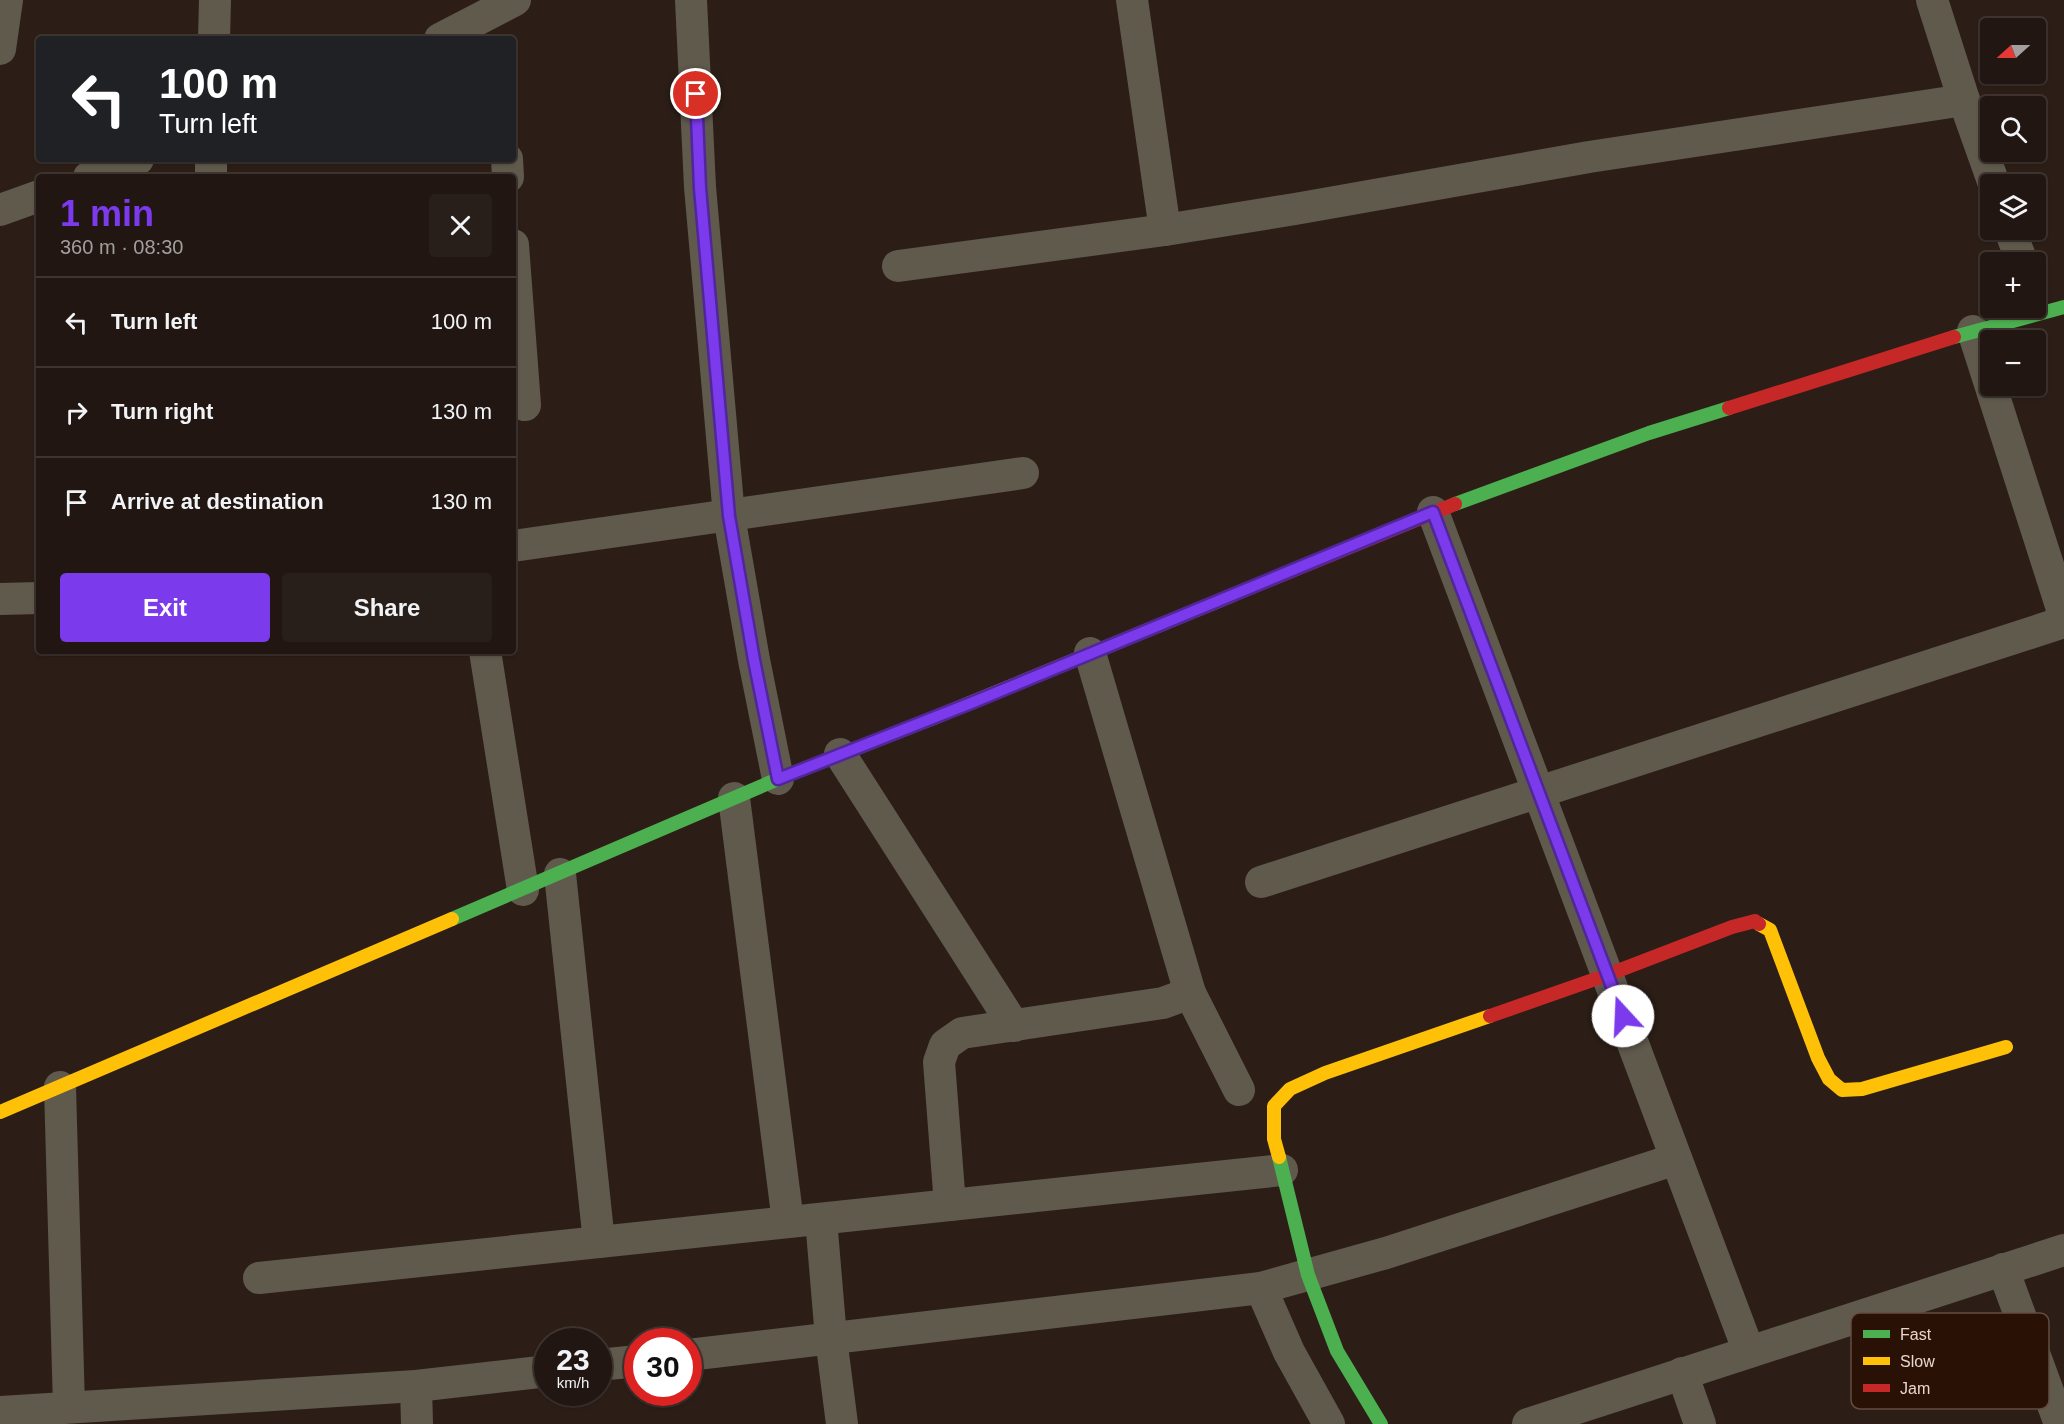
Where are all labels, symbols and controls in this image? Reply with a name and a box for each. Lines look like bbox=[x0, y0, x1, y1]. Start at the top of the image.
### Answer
north arrow bbox=[1980, 18, 2046, 84]
map controls bbox=[1980, 18, 2046, 396]
icon: left bbox=[60, 60, 138, 138]
text: 100 m bbox=[159, 60, 278, 107]
pin bbox=[670, 68, 721, 119]
icon: arrive bbox=[679, 77, 712, 110]
button: search bbox=[1980, 96, 2046, 162]
text: Turn left bbox=[159, 109, 257, 139]
button: layers bbox=[1980, 174, 2046, 240]
text: 1 min bbox=[60, 193, 154, 234]
button: close bbox=[429, 194, 492, 257]
text: 360 m · 08:30 bbox=[60, 236, 183, 258]
button: + bbox=[1980, 252, 2046, 318]
icon: left bbox=[60, 306, 93, 339]
text: Turn left bbox=[111, 309, 197, 334]
text: 100 m bbox=[431, 309, 492, 334]
button: − bbox=[1980, 330, 2046, 396]
icon: right bbox=[60, 396, 93, 429]
text: Turn right bbox=[111, 399, 213, 424]
text: 130 m bbox=[431, 399, 492, 424]
icon: arrive bbox=[60, 486, 93, 519]
text: Arrive at destination bbox=[111, 489, 324, 514]
text: 130 m bbox=[431, 489, 492, 514]
button: Exit bbox=[60, 573, 270, 642]
button: Share bbox=[282, 573, 492, 642]
position arrow bbox=[1591, 984, 1655, 1048]
legend bbox=[1851, 1313, 2049, 1409]
text: Fast bbox=[1900, 1326, 1932, 1343]
speed limit sign: 30 bbox=[624, 1328, 702, 1406]
text: 23 bbox=[556, 1343, 590, 1376]
text: Slow bbox=[1900, 1353, 1935, 1370]
text: km/h bbox=[557, 1374, 589, 1391]
text: Jam bbox=[1900, 1380, 1930, 1397]

